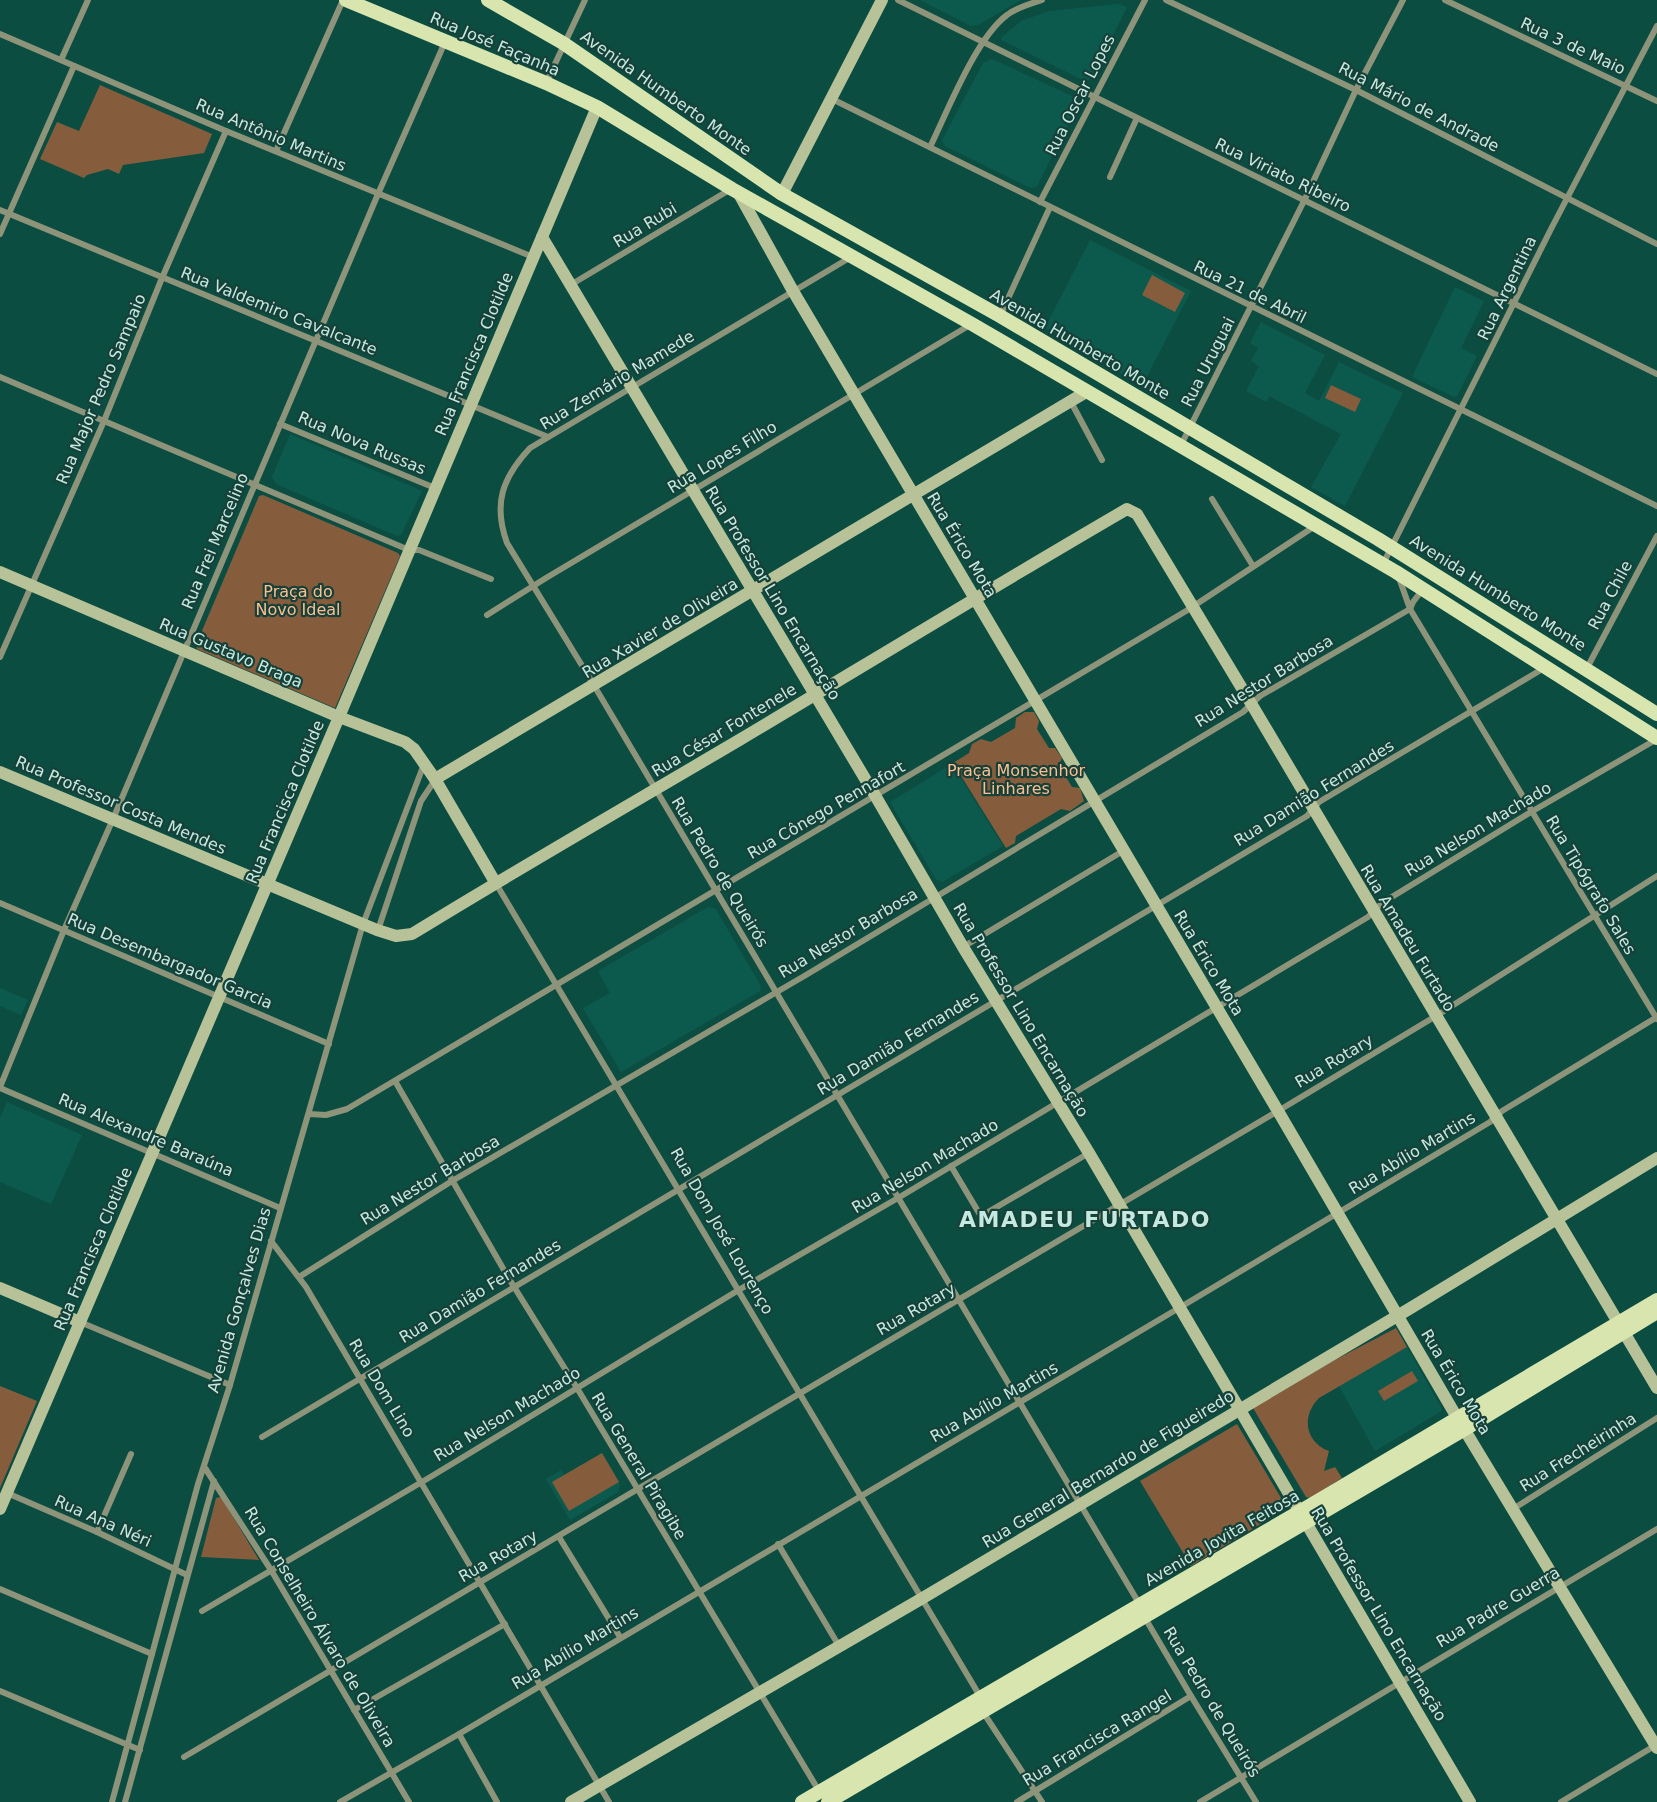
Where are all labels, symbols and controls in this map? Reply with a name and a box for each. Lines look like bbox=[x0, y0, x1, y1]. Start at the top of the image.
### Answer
street label: Rua José Façanha bbox=[427, 8, 563, 80]
street label: Rua 3 de Maio bbox=[1517, 13, 1629, 79]
street label: Avenida Humberto Monte bbox=[577, 27, 755, 159]
street label: Rua Oscar Lopes bbox=[1041, 31, 1119, 159]
street label: Rua Mário de Andrade bbox=[1336, 58, 1502, 156]
street label: Rua Antônio Martins bbox=[193, 95, 349, 175]
street label: Rua Viriato Ribeiro bbox=[1212, 134, 1354, 216]
street label: Rua Rubi bbox=[610, 199, 680, 251]
street label: Rua Argentina bbox=[1474, 233, 1540, 343]
street label: Rua 21 de Abril bbox=[1191, 257, 1309, 327]
street label: Rua Valdemiro Cavalcante bbox=[178, 263, 380, 359]
street label: Rua Francisca Clotilde bbox=[431, 269, 517, 439]
street label: Avenida Humberto Monte bbox=[987, 285, 1173, 403]
street label: Rua Major Pedro Sampaio bbox=[52, 291, 150, 487]
street label: Rua Uruguai bbox=[1177, 314, 1239, 410]
street label: Rua Zemário Mamede bbox=[536, 326, 698, 434]
street label: Rua Nova Russas bbox=[295, 408, 429, 478]
street label: Rua Lopes Filho bbox=[664, 417, 780, 497]
street label: Rua Frei Marcelino bbox=[178, 470, 252, 612]
street label: Rua Professor Lino Encarnação bbox=[701, 483, 845, 703]
street label: Rua Érico Mota bbox=[923, 489, 1001, 601]
street label: Avenida Humberto Monte bbox=[1406, 531, 1590, 655]
street label: Rua Chile bbox=[1584, 557, 1636, 633]
street label: Rua Xavier de Oliveira bbox=[579, 574, 741, 682]
park label: Praça do Novo Ideal bbox=[255, 582, 341, 619]
street label: Rua Gustavo Braga bbox=[156, 614, 306, 692]
street label: Rua Nestor Barbosa bbox=[1192, 631, 1336, 731]
street label: Rua César Fontenele bbox=[648, 679, 800, 781]
street label: Rua Francisca Clotilde bbox=[242, 717, 328, 887]
street label: Rua Damião Fernandes bbox=[1230, 736, 1398, 850]
street label: Rua Professor Costa Mendes bbox=[13, 752, 229, 858]
street label: Rua Cônego Pennafort bbox=[744, 757, 908, 863]
park label: Praça Monsenhor Linhares bbox=[947, 761, 1085, 798]
street label: Rua Nelson Machado bbox=[1401, 778, 1555, 880]
street label: Rua Pedro de Queirós bbox=[668, 793, 772, 951]
street label: Rua Tipógrafo Sales bbox=[1542, 812, 1640, 958]
street label: Rua Amadeu Furtado bbox=[1357, 861, 1459, 1015]
street label: Rua Nestor Barbosa bbox=[775, 884, 921, 982]
street label: Rua Professor Lino Encarnação bbox=[949, 900, 1093, 1120]
street label: Rua Érico Mota bbox=[1170, 907, 1248, 1019]
street label: Rua Desembargador Garcia bbox=[65, 909, 275, 1013]
street label: Rua Damião Fernandes bbox=[814, 987, 982, 1099]
street label: Rua Rotary bbox=[1291, 1030, 1377, 1092]
street label: Rua Alexandre Baraúna bbox=[56, 1089, 236, 1181]
street label: Rua Abílio Martins bbox=[1345, 1108, 1479, 1198]
street label: Rua Nelson Machado bbox=[848, 1115, 1002, 1217]
street label: Rua Nestor Barbosa bbox=[357, 1131, 503, 1229]
street label: Rua Dom José Lourenço bbox=[666, 1144, 778, 1318]
street label: Rua Francisca Clotilde bbox=[50, 1164, 136, 1334]
street label: Avenida Gonçalves Dias bbox=[203, 1205, 275, 1395]
district label: AMADEU FURTADO bbox=[959, 1207, 1211, 1232]
street label: Rua Damião Fernandes bbox=[396, 1235, 564, 1347]
street label: Rua Rotary bbox=[873, 1279, 959, 1339]
street label: Rua Érico Mota bbox=[1417, 1326, 1495, 1438]
street label: Rua Dom Lino bbox=[345, 1335, 419, 1441]
street label: Rua Abílio Martins bbox=[927, 1358, 1061, 1446]
street label: Rua Nelson Machado bbox=[430, 1363, 584, 1465]
street label: Rua General Bernardo de Figueiredo bbox=[979, 1386, 1237, 1552]
street label: Rua General Piragibe bbox=[588, 1389, 690, 1543]
street label: Rua Frecheirinha bbox=[1516, 1408, 1640, 1496]
street label: Avenida Jovita Feitosa bbox=[1141, 1486, 1303, 1590]
street label: Rua Ana Néri bbox=[52, 1491, 154, 1551]
street label: Rua Conselheiro Álvaro de Oliveira bbox=[240, 1503, 400, 1751]
street label: Rua Professor Lino Encarnação bbox=[1307, 1504, 1451, 1724]
street label: Rua Rotary bbox=[455, 1526, 541, 1586]
street label: Rua Padre Guerra bbox=[1433, 1563, 1563, 1651]
street label: Rua Abílio Martins bbox=[508, 1603, 642, 1693]
street label: Rua Pedro de Queirós bbox=[1160, 1623, 1264, 1781]
street label: Rua Francisca Rangel bbox=[1019, 1686, 1175, 1790]

